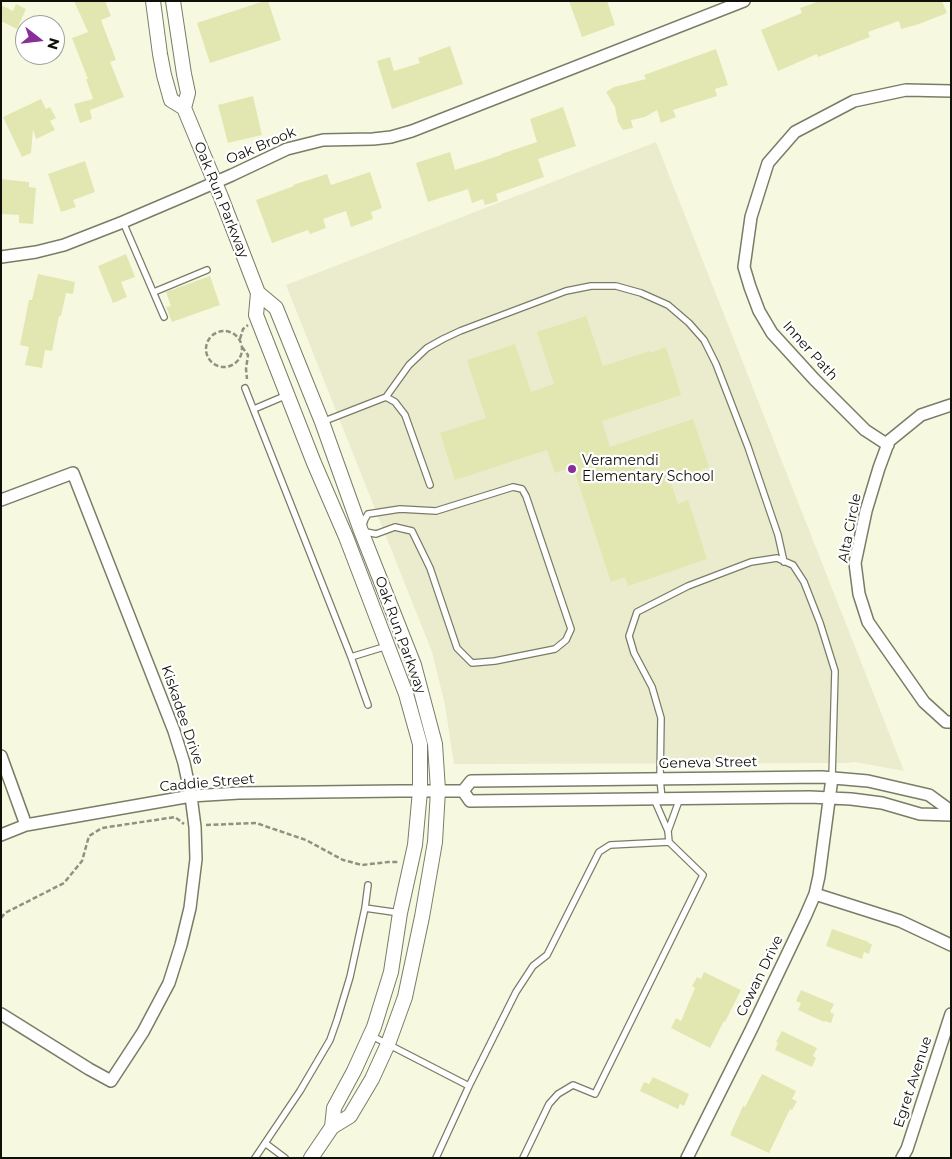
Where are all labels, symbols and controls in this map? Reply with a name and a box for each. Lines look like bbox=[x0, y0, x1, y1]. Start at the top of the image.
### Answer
north arrow bbox=[15, 15, 65, 65]
text: N bbox=[43, 36, 64, 52]
street label: Oak Brook bbox=[224, 124, 298, 168]
street label: Oak Run Parkway bbox=[190, 139, 252, 261]
street label: Inner Path bbox=[779, 318, 841, 384]
place label: Veramendi Elementary School bbox=[582, 453, 714, 486]
marker: Veramendi Elementary School bbox=[566, 463, 578, 475]
street label: Alta Circle bbox=[835, 492, 865, 564]
street label: Oak Run Parkway bbox=[371, 574, 429, 696]
street label: Kiskadee Drive bbox=[157, 663, 207, 767]
street label: Geneva Street bbox=[659, 754, 757, 772]
street label: Caddie Street bbox=[159, 770, 255, 796]
street label: Cowan Drive bbox=[733, 933, 787, 1019]
street label: Egret Avenue bbox=[890, 1034, 936, 1130]

